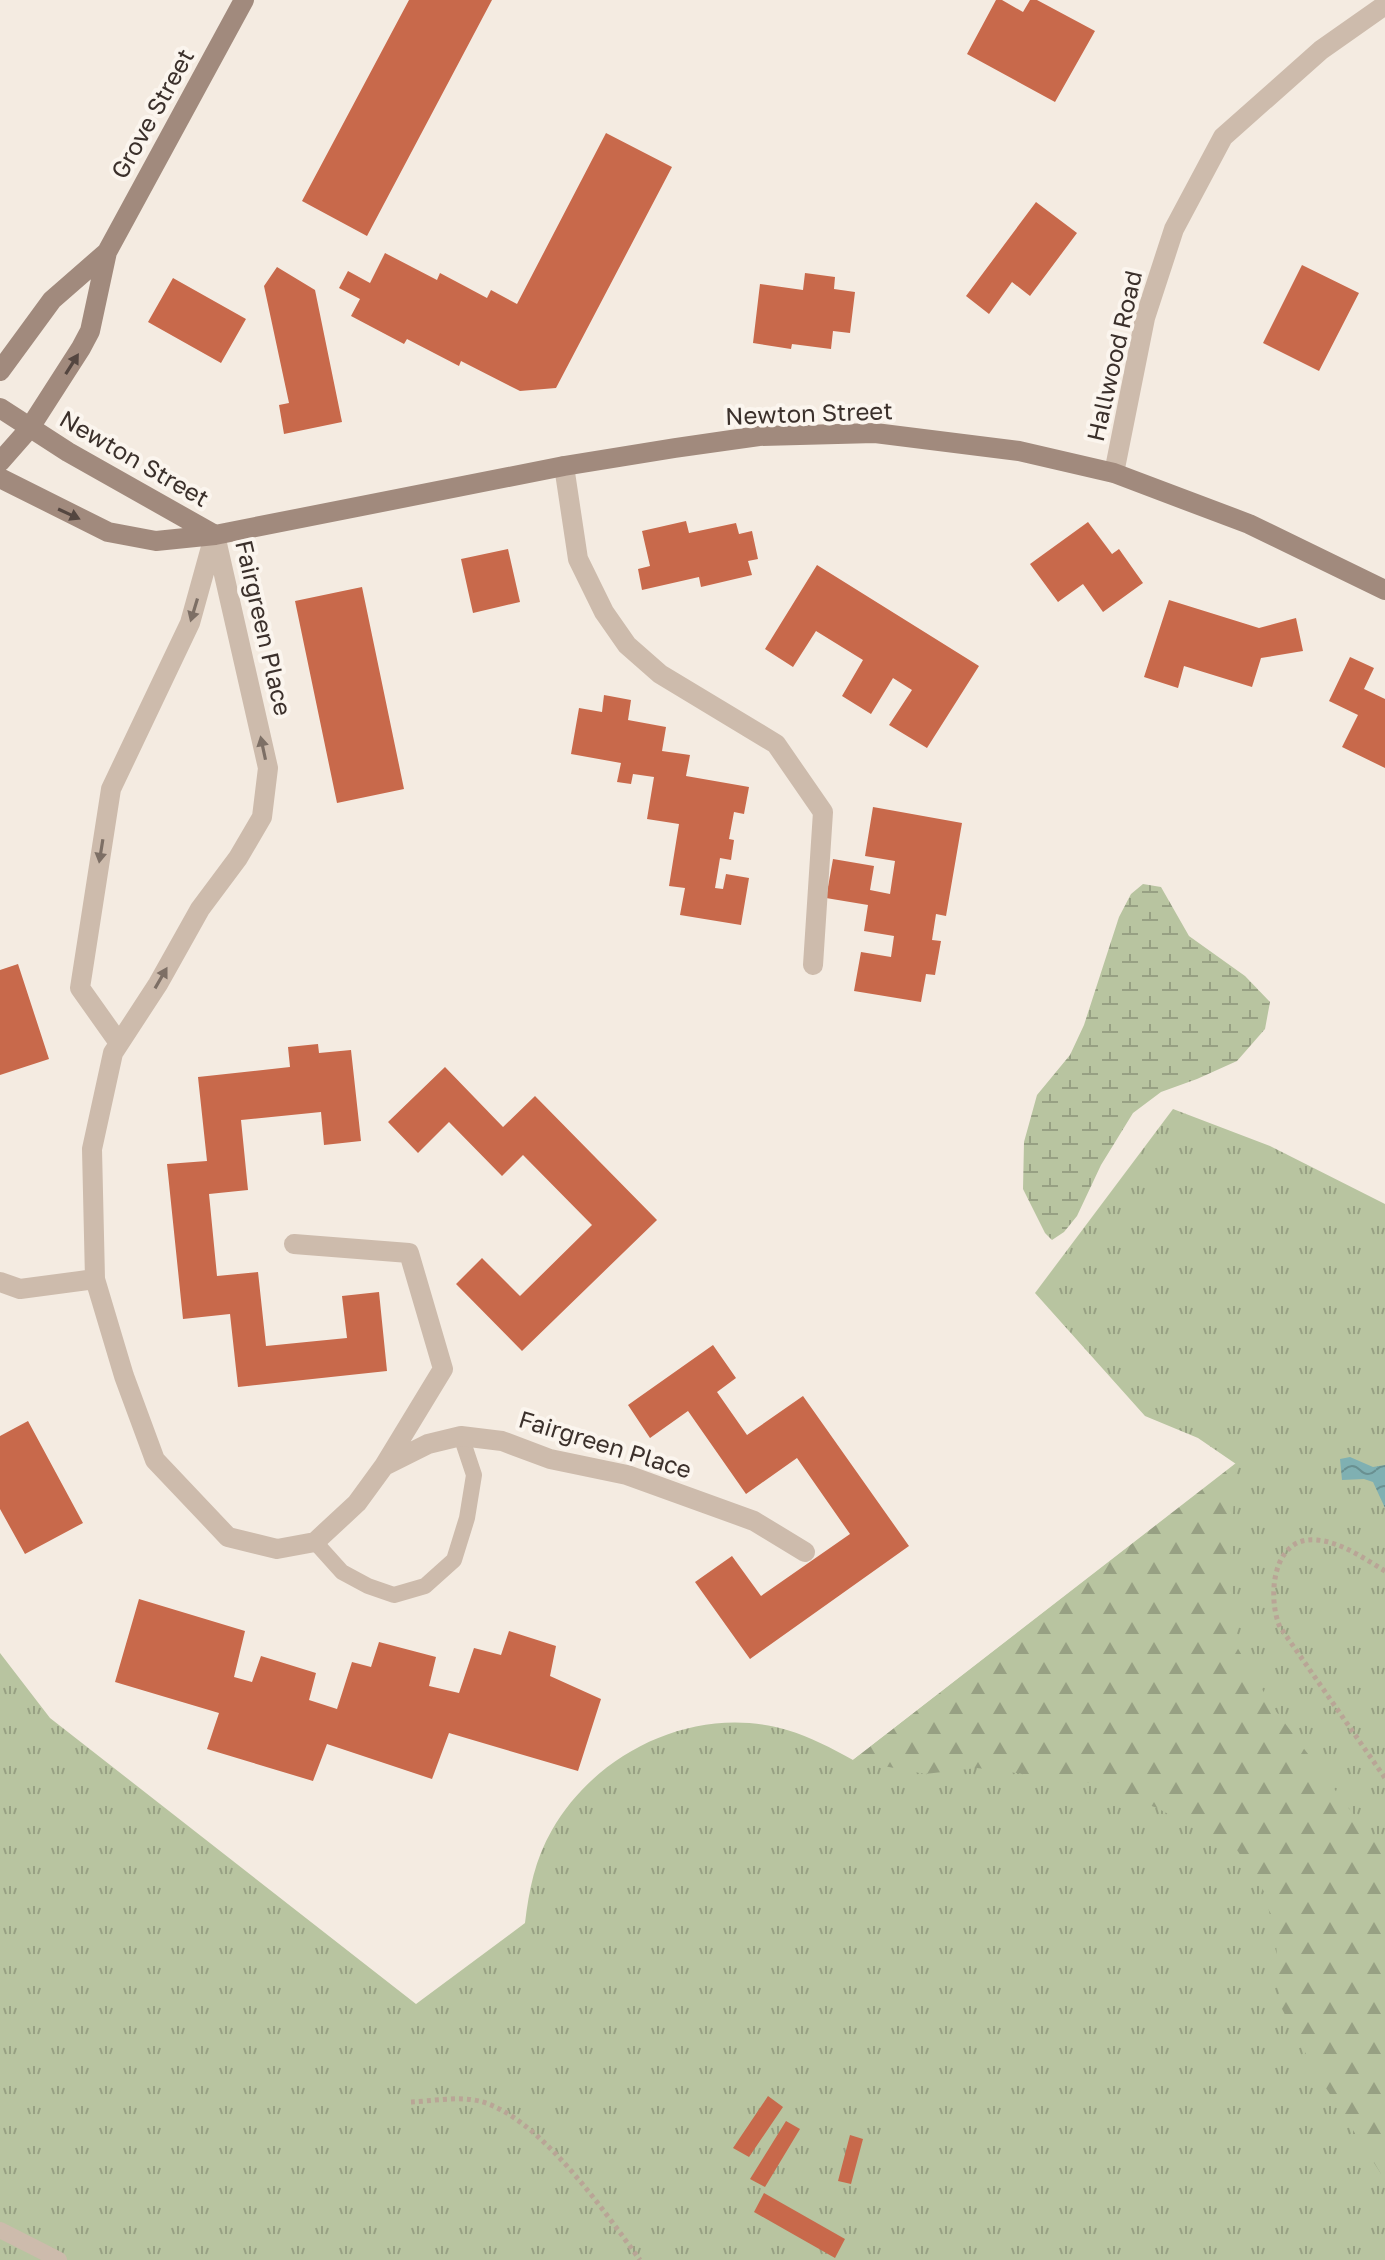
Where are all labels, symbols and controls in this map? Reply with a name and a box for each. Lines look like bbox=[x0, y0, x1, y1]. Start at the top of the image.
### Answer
street label: Grove Street bbox=[104, 43, 199, 183]
street label: Hallwood Road bbox=[1080, 267, 1147, 444]
one-way arrow bbox=[64, 353, 78, 375]
street label: Newton Street bbox=[725, 395, 893, 430]
street label: Newton Street bbox=[55, 403, 215, 512]
one-way arrow bbox=[58, 507, 81, 520]
street label: Fairgreen Place bbox=[230, 537, 299, 718]
one-way arrow bbox=[187, 598, 200, 622]
one-way arrow bbox=[256, 735, 269, 760]
one-way arrow bbox=[94, 838, 107, 863]
one-way arrow bbox=[154, 967, 168, 989]
street label: Fairgreen Place bbox=[515, 1403, 695, 1484]

